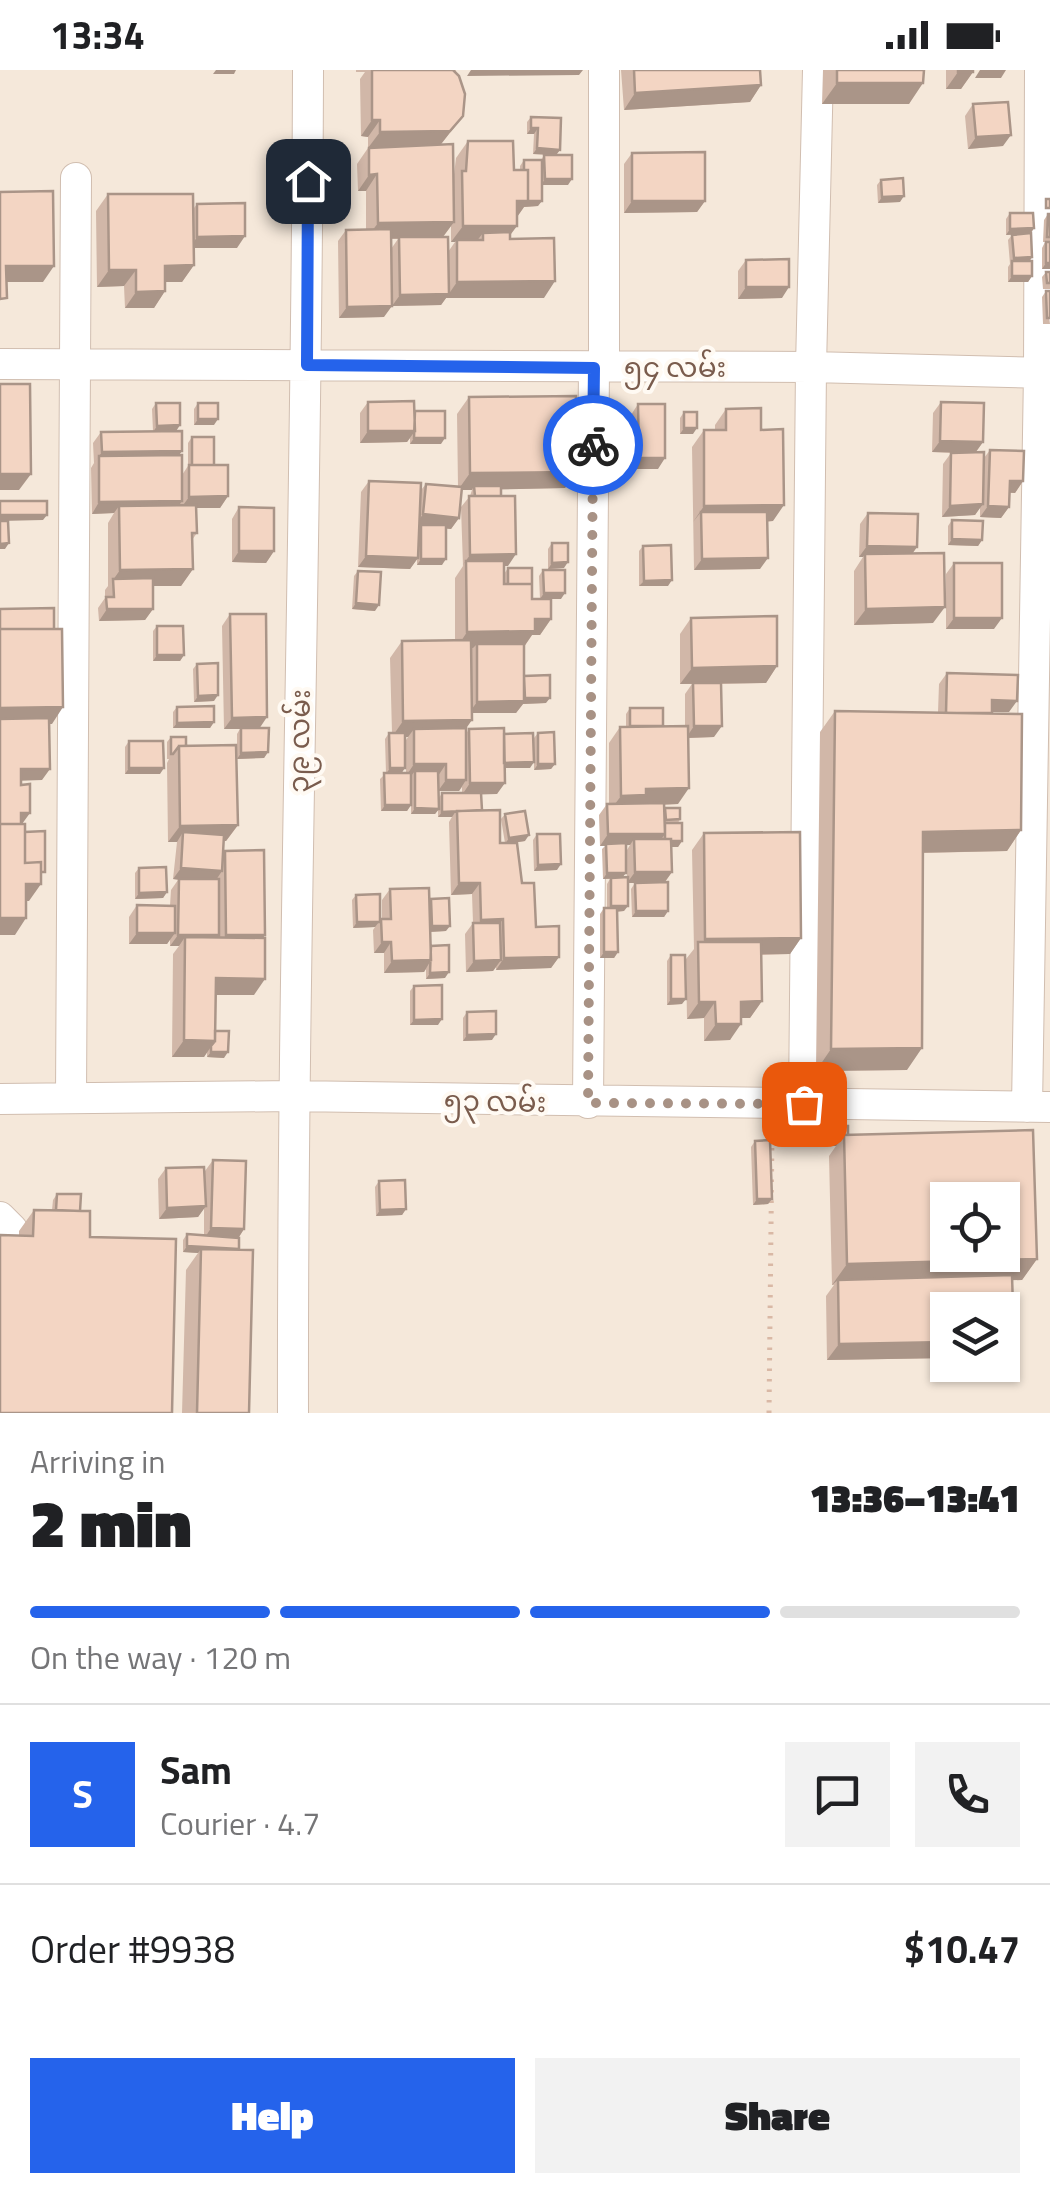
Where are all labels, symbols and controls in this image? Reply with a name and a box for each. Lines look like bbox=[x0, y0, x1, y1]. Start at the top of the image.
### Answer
text: 13:34 bbox=[50, 6, 145, 64]
pin bbox=[266, 139, 351, 224]
icon: home bbox=[281, 154, 336, 209]
street label: ၅၄ လမ်း bbox=[624, 345, 726, 390]
courier bbox=[543, 395, 643, 495]
icon: bike bbox=[566, 418, 621, 473]
street label: ၃၉ လမ်း bbox=[276, 689, 323, 793]
pin bbox=[762, 1062, 847, 1147]
icon: bag bbox=[777, 1077, 832, 1132]
street label: ၅၃ လမ်း bbox=[443, 1078, 547, 1125]
map controls bbox=[930, 1182, 1020, 1382]
button: locate bbox=[930, 1182, 1020, 1272]
button: layers bbox=[930, 1292, 1020, 1382]
text: Arriving in bbox=[30, 1437, 166, 1485]
text: 13:36–13:41 bbox=[810, 1469, 1020, 1527]
text: 2 min bbox=[30, 1473, 191, 1572]
text: On the way · 120 m bbox=[30, 1633, 291, 1681]
text: Sam bbox=[160, 1741, 232, 1799]
button: chat bbox=[785, 1742, 890, 1847]
button: phone bbox=[915, 1742, 1020, 1847]
text: S bbox=[72, 1765, 93, 1823]
text: Courier · 4.7 bbox=[160, 1799, 320, 1847]
text: Order #9938 bbox=[30, 1920, 235, 1978]
text: $10.47 bbox=[904, 1920, 1020, 1978]
button: Help bbox=[30, 2058, 515, 2173]
button: Share bbox=[535, 2058, 1020, 2173]

